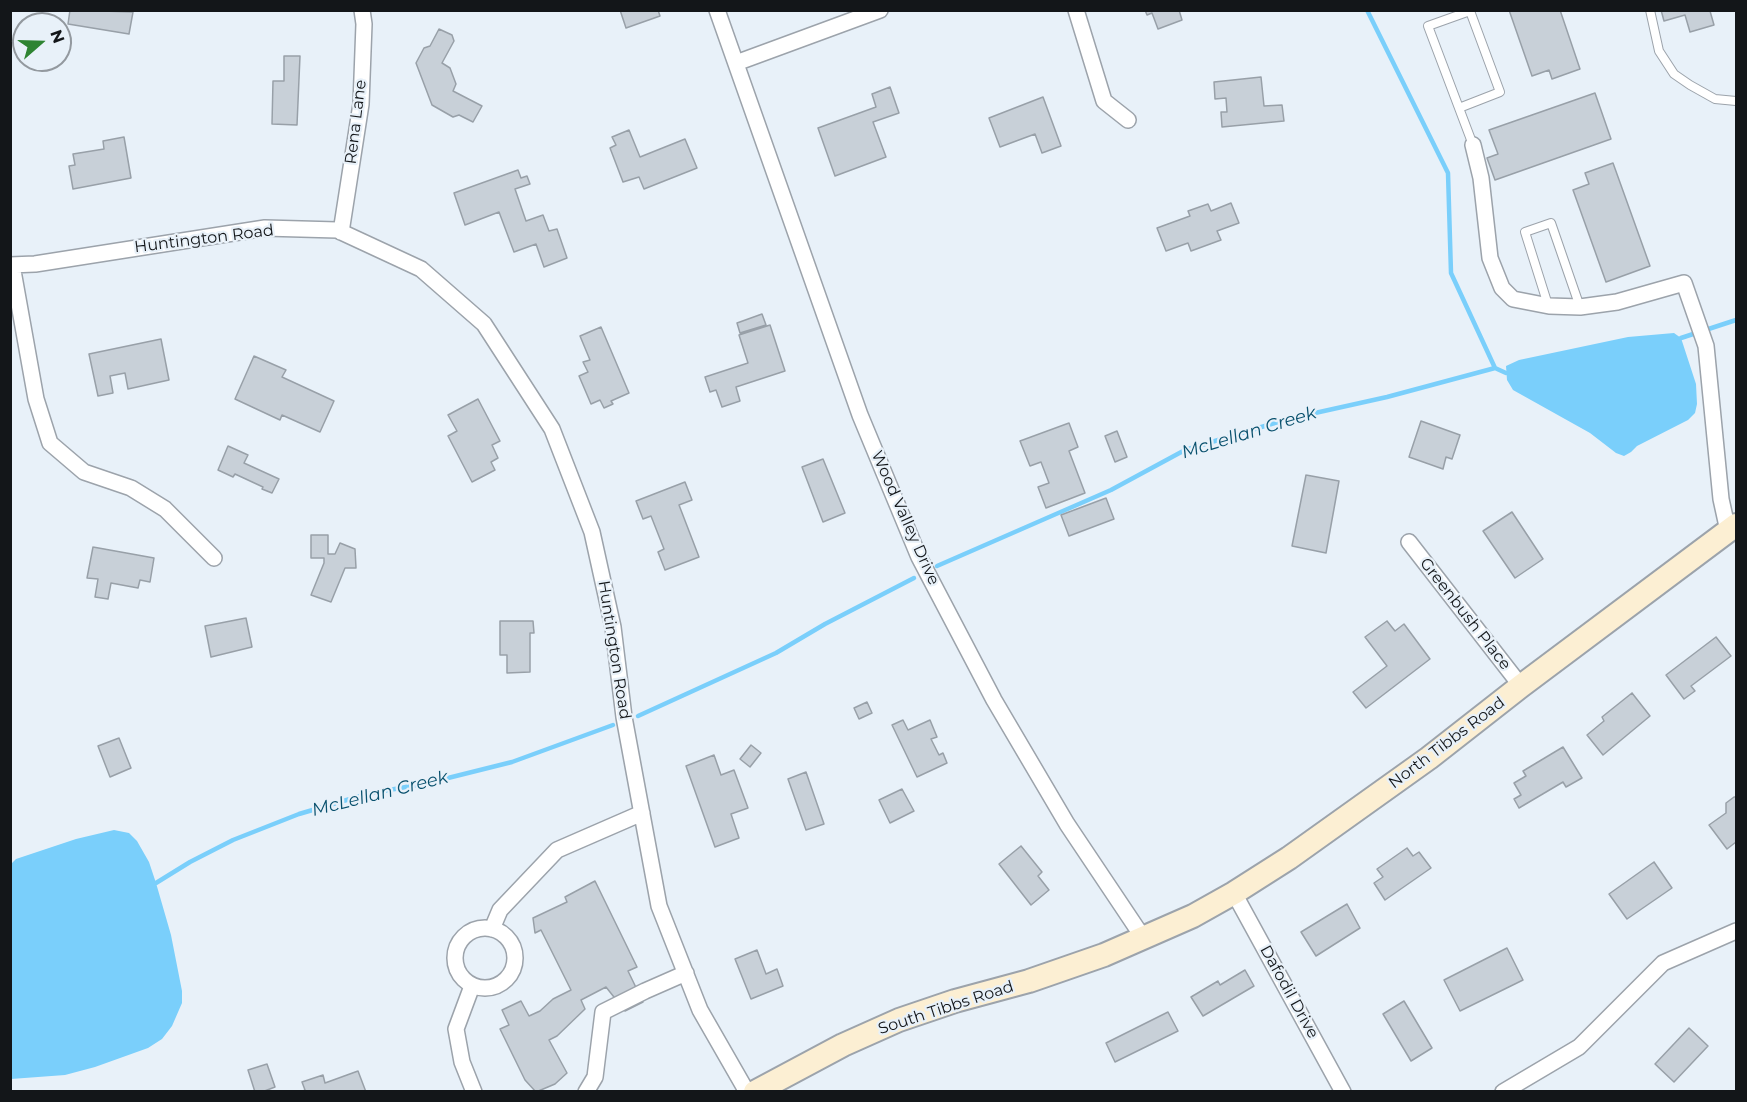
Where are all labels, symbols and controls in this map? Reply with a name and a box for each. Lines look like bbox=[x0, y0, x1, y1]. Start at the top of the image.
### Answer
north arrow bbox=[12, 12, 72, 72]
text: N bbox=[46, 27, 69, 46]
street label: Rena Lane bbox=[341, 79, 371, 165]
street label: Huntington Road bbox=[133, 221, 275, 257]
water label: McLellan Creek bbox=[1179, 402, 1319, 464]
street label: Wood Valley Drive bbox=[867, 448, 943, 588]
street label: Greenbush Place bbox=[1415, 554, 1515, 674]
street label: Huntington Road bbox=[594, 579, 634, 721]
street label: North Tibbs Road bbox=[1385, 693, 1509, 793]
water label: McLellan Creek bbox=[310, 767, 450, 821]
street label: Dafodil Drive bbox=[1256, 942, 1322, 1042]
street label: South Tibbs Road bbox=[876, 977, 1016, 1039]

